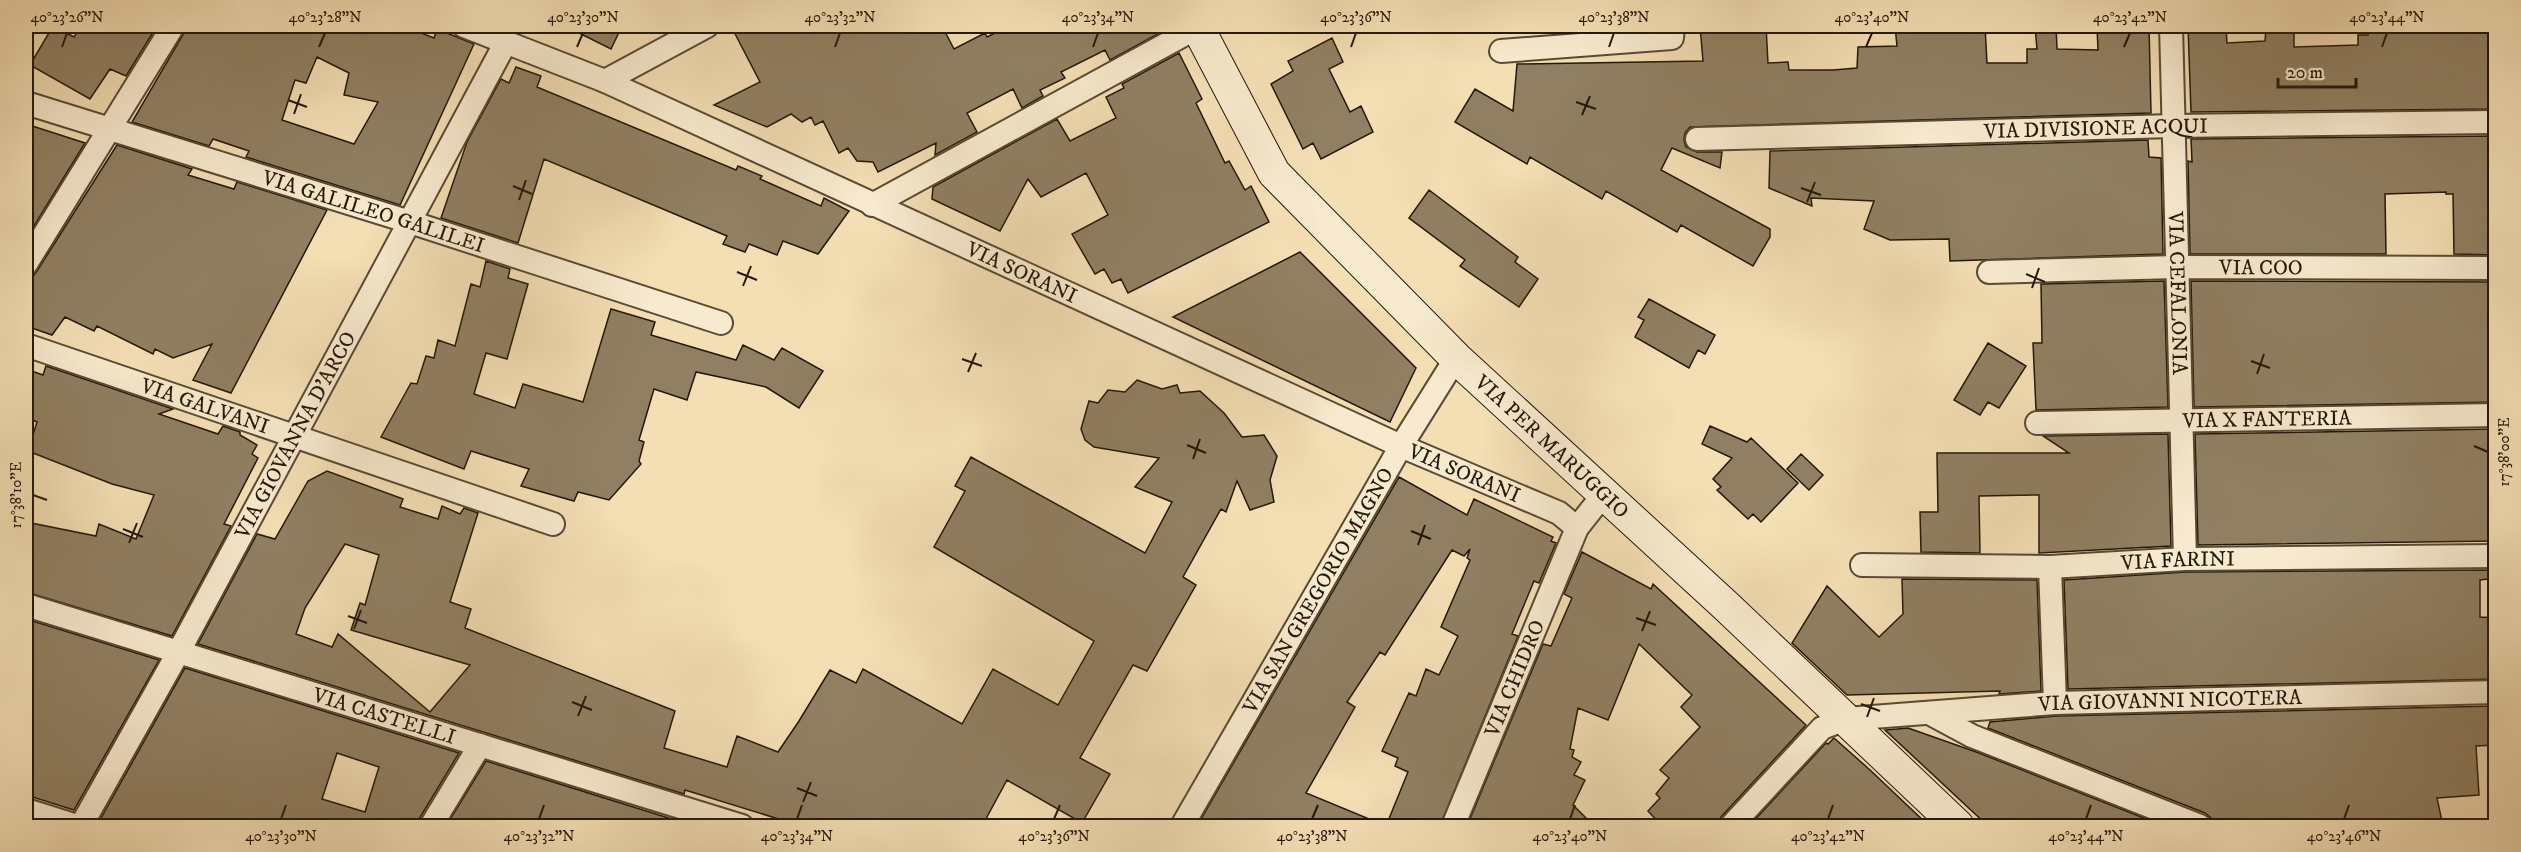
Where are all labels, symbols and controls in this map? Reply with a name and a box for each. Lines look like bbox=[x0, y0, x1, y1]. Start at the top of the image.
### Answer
text: 40°23'26"N bbox=[30, 8, 104, 27]
text: 40°23'28"N bbox=[289, 8, 361, 27]
text: 40°23'30"N bbox=[547, 8, 619, 27]
text: 40°23'32"N bbox=[804, 8, 876, 27]
text: 40°23'34"N bbox=[1062, 8, 1134, 27]
text: 40°23'36"N bbox=[1320, 8, 1392, 27]
text: 40°23'38"N bbox=[1578, 8, 1650, 27]
text: 40°23'40"N bbox=[1835, 8, 1909, 27]
text: 40°23'42"N bbox=[2093, 8, 2167, 27]
text: 40°23'44"N bbox=[2349, 8, 2425, 27]
scale bar bbox=[2278, 51, 2356, 89]
text: 20 m bbox=[2287, 62, 2323, 84]
street label: VIA DIVISIONE ACQUI bbox=[1982, 114, 2208, 145]
street label: VIA GALILEO GALILEI bbox=[258, 165, 488, 259]
street label: VIA CEFALONIA bbox=[2162, 210, 2192, 376]
street label: VIA SORANI bbox=[961, 236, 1081, 310]
street label: VIA COO bbox=[2218, 255, 2303, 281]
street label: VIA GIOVANNA D'ARCO bbox=[229, 327, 362, 544]
street label: VIA PER MARUGGIO bbox=[1468, 369, 1634, 524]
street label: VIA GALVANI bbox=[136, 373, 272, 441]
street label: VIA X FANTERIA bbox=[2181, 406, 2352, 434]
text: 17°38'00"E bbox=[2495, 417, 2514, 487]
street label: VIA SORANI bbox=[1403, 438, 1524, 509]
text: 17°38'10"E bbox=[7, 461, 26, 528]
street label: VIA SAN GREGORIO MAGNO bbox=[1237, 463, 1400, 719]
street label: VIA FARINI bbox=[2119, 547, 2235, 577]
street label: VIA CHIDRO bbox=[1479, 616, 1551, 742]
street label: VIA CASTELLI bbox=[309, 682, 459, 751]
street label: VIA GIOVANNI NICOTERA bbox=[2036, 685, 2303, 718]
text: 40°23'30"N bbox=[245, 827, 317, 846]
text: 40°23'32"N bbox=[503, 827, 575, 846]
text: 40°23'34"N bbox=[761, 827, 833, 846]
text: 40°23'36"N bbox=[1018, 827, 1090, 846]
text: 40°23'38"N bbox=[1276, 827, 1348, 846]
text: 40°23'40"N bbox=[1533, 827, 1607, 846]
text: 40°23'42"N bbox=[1791, 827, 1865, 846]
text: 40°23'44"N bbox=[2048, 827, 2124, 846]
text: 40°23'46"N bbox=[2307, 827, 2381, 846]

